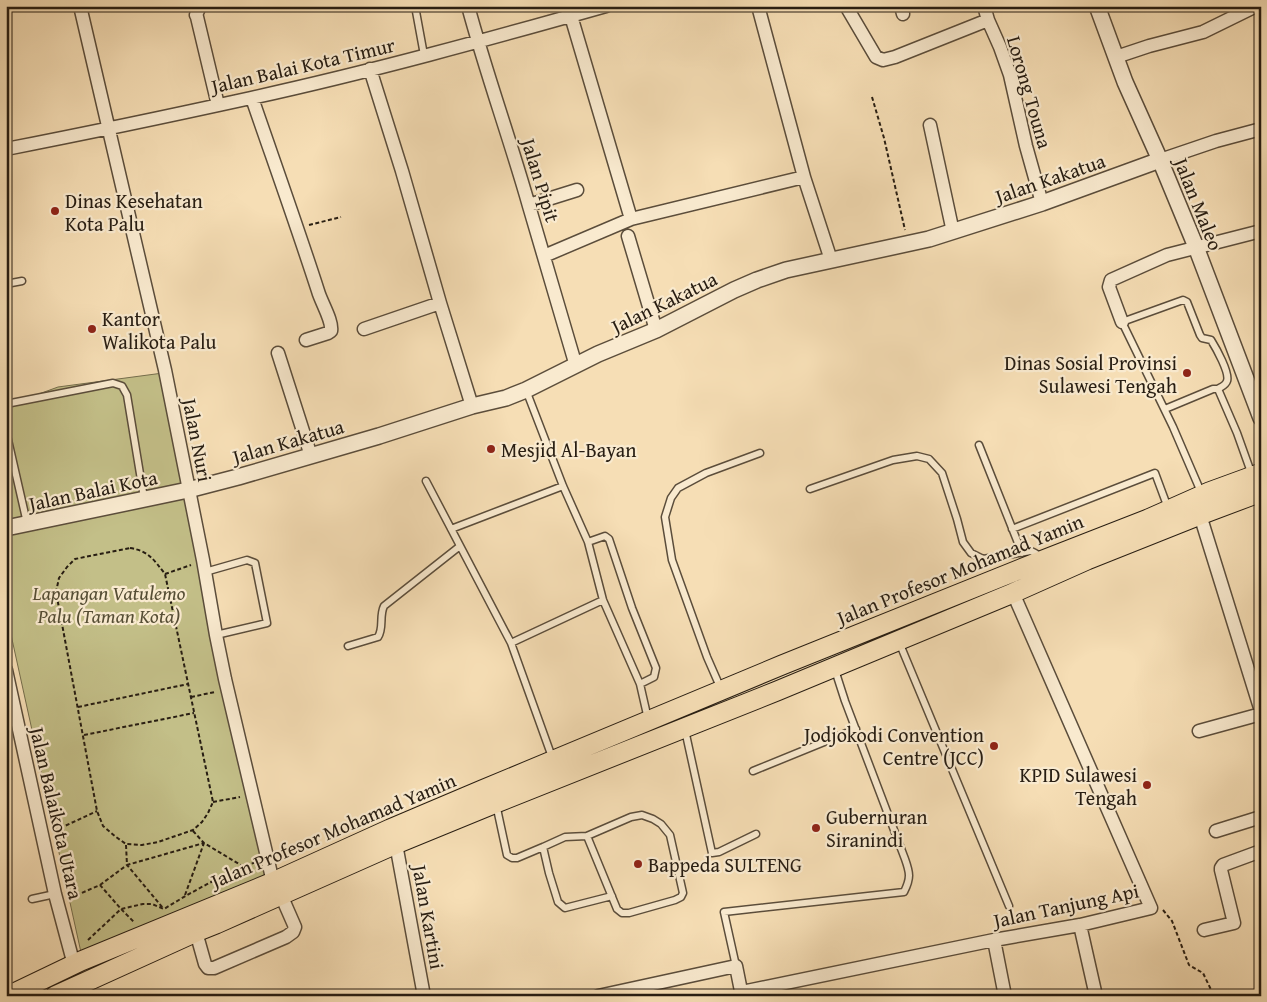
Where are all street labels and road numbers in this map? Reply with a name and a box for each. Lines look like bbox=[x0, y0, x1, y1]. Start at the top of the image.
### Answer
street label: Jalan Balai Kota Timur bbox=[205, 30, 398, 101]
street label: Lorong Touna bbox=[1000, 32, 1060, 152]
street label: Jalan Pipit bbox=[514, 132, 567, 226]
street label: Jalan Kakatua bbox=[988, 145, 1109, 211]
street label: Jalan Maleo bbox=[1166, 151, 1231, 255]
street label: Jalan Kakatua bbox=[603, 264, 722, 341]
street label: Jalan Nuri bbox=[175, 393, 220, 484]
street label: Jalan Kakatua bbox=[226, 411, 348, 472]
street label: Jalan Balai Kota bbox=[23, 462, 161, 518]
street label: Jalan Profesor Mohamad Yamin bbox=[830, 506, 1088, 633]
street label: Jalan Balaikota Utara bbox=[22, 721, 91, 903]
street label: Jalan Profesor Mohamad Yamin bbox=[203, 765, 460, 896]
street label: Jalan Kartini bbox=[405, 860, 453, 972]
street label: Jalan Tanjung Api bbox=[988, 875, 1142, 935]

